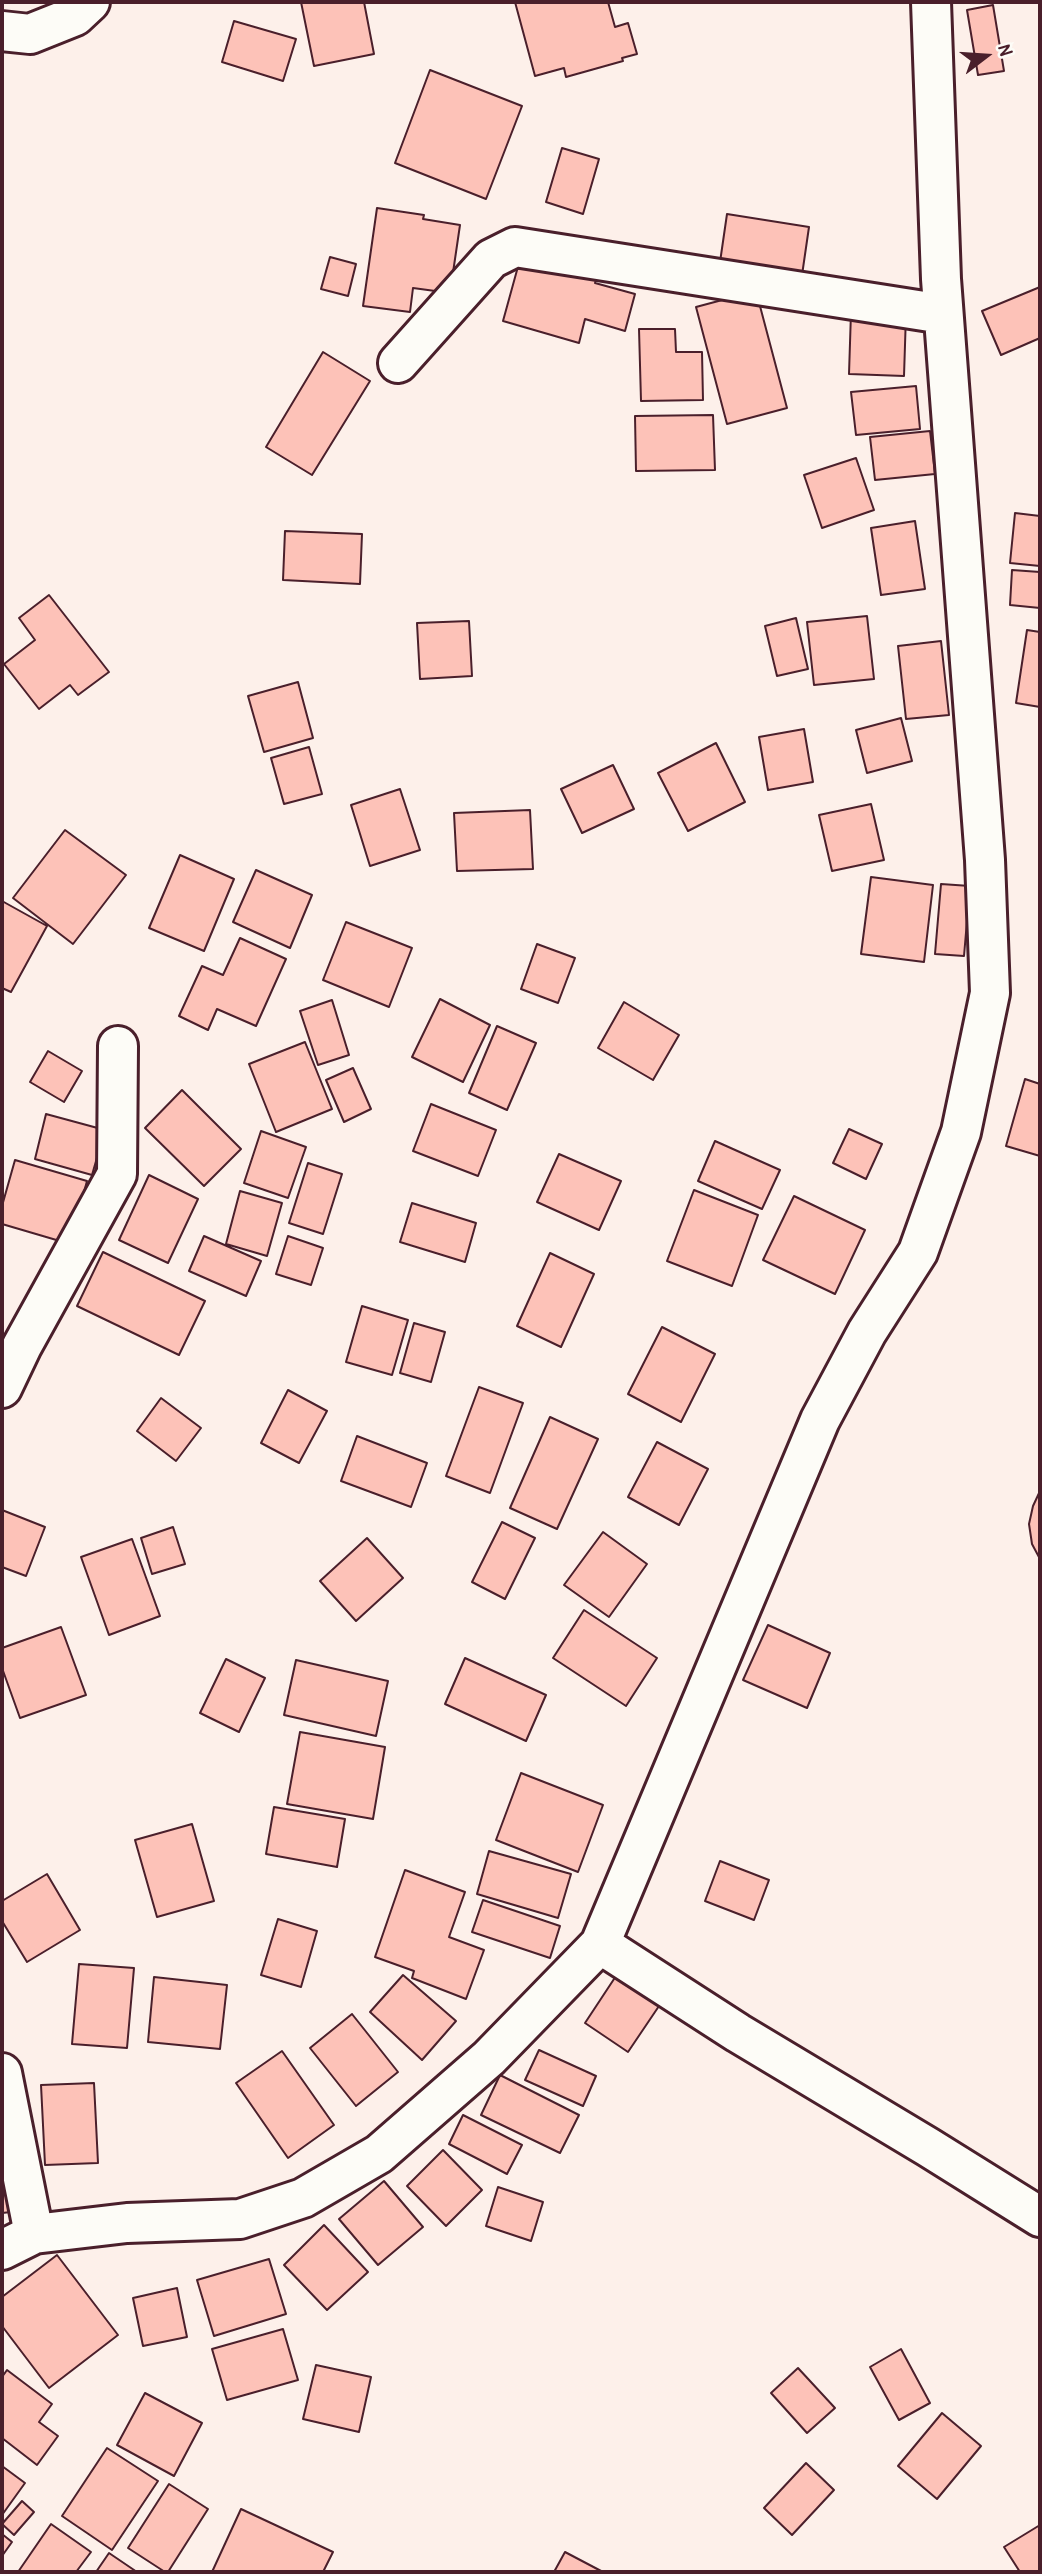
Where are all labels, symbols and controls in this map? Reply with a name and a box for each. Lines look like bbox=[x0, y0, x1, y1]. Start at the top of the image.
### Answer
north arrow bbox=[951, 21, 1021, 91]
text: N bbox=[992, 41, 1020, 58]

